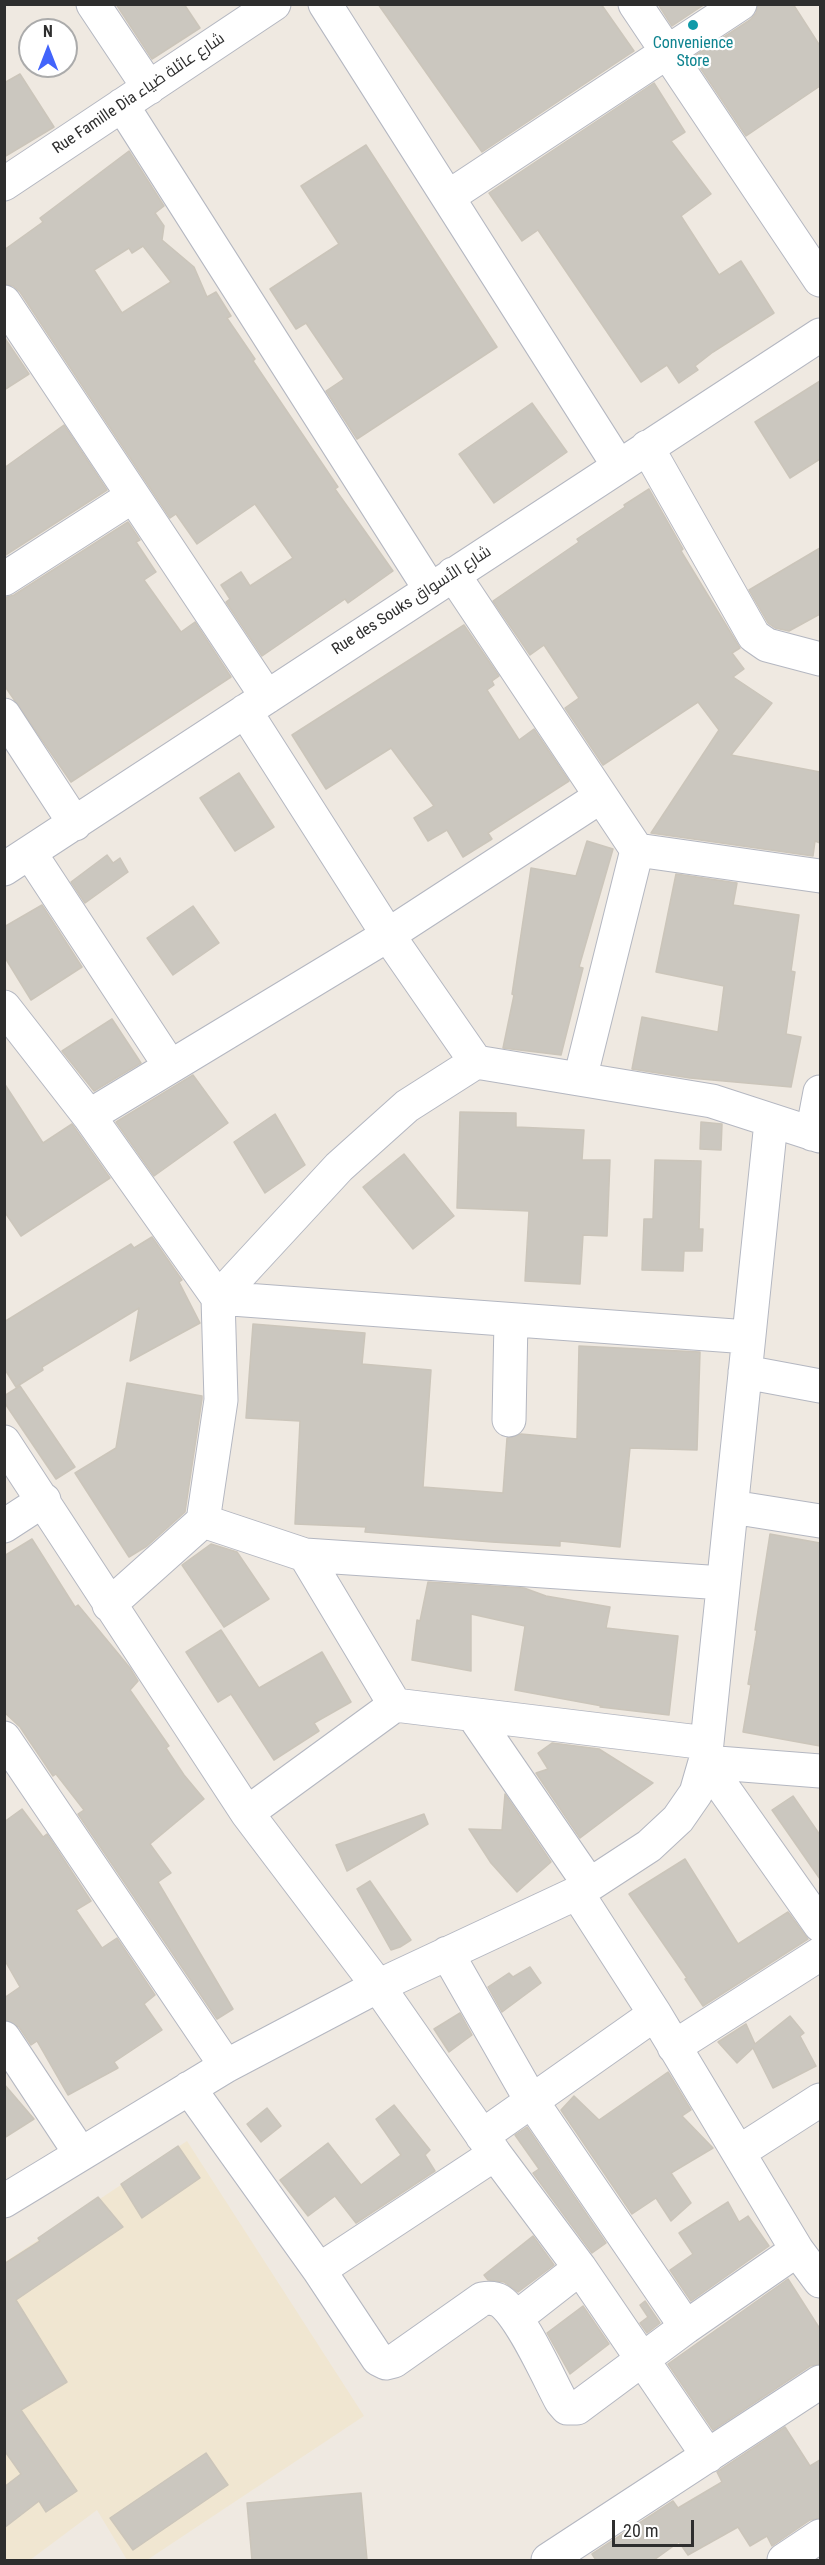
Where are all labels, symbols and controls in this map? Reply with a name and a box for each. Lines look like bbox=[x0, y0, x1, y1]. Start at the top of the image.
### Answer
north arrow bbox=[18, 18, 78, 78]
marker: Convenience Store bbox=[686, 18, 700, 32]
text: N bbox=[43, 22, 53, 41]
street label: Rue Famille Dia شارع عائلة ضياء bbox=[49, 29, 229, 159]
place label: Convenience Store bbox=[653, 34, 733, 72]
street label: Rue des Souks شارع الأسواق bbox=[329, 542, 495, 660]
scale bar bbox=[615, 2508, 698, 2546]
text: 20 m bbox=[623, 2520, 658, 2541]

